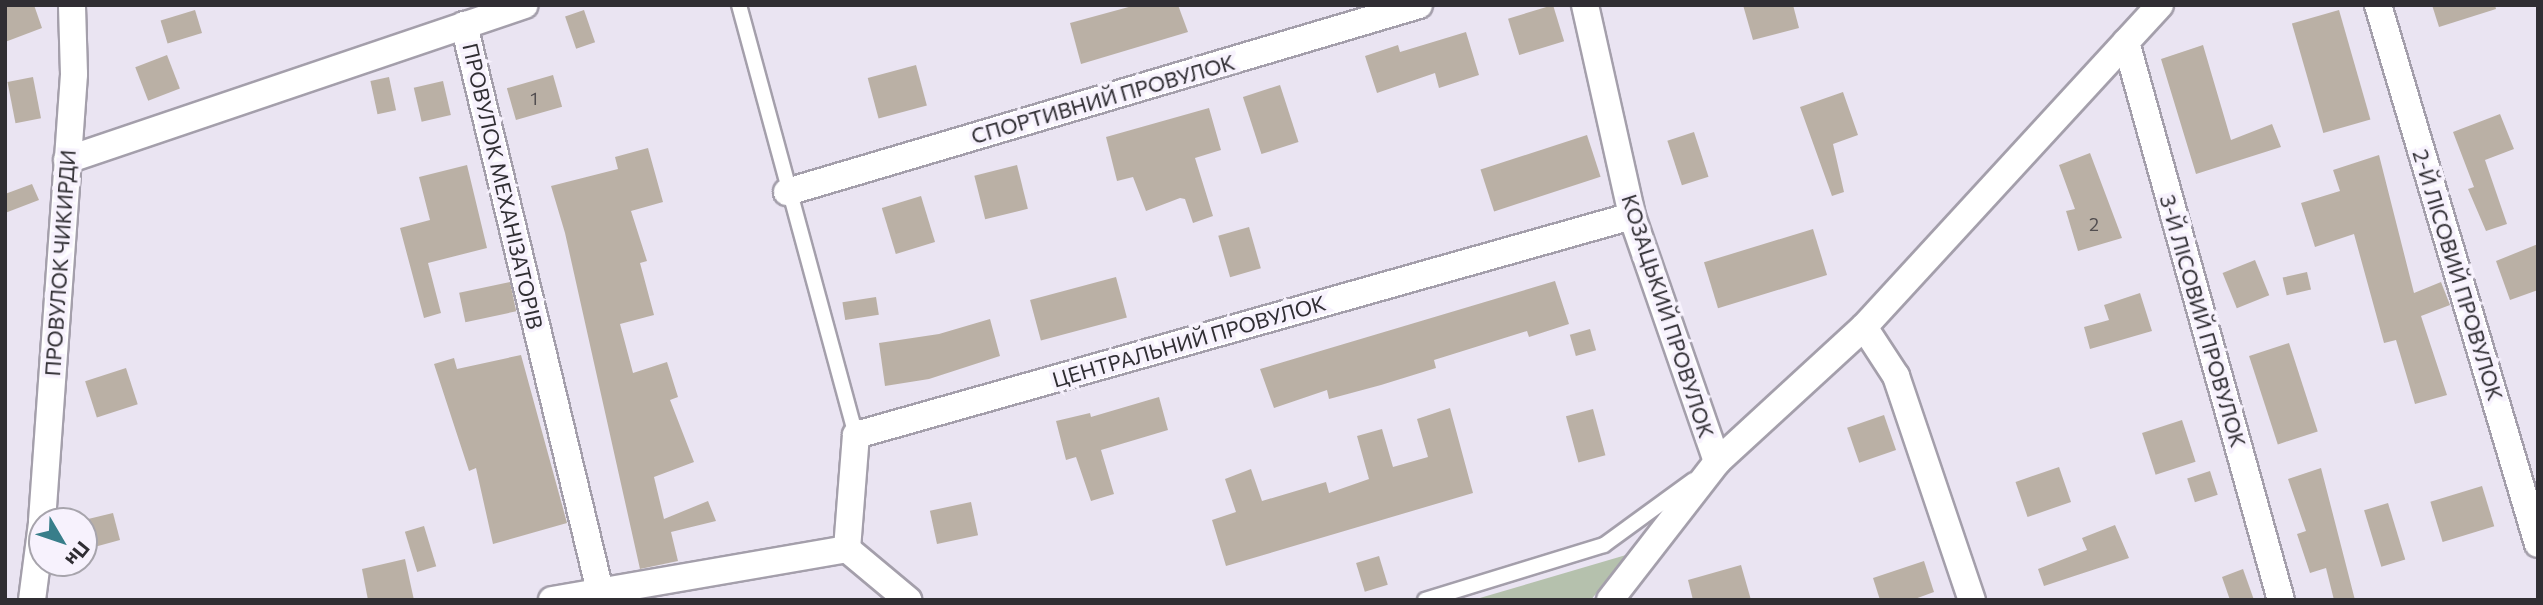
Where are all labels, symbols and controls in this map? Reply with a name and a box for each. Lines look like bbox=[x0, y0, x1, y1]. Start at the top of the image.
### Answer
street label: ПРОВУЛОК МЕХАНІЗАТОРІВ bbox=[458, 41, 548, 331]
street label: СПОРТИВНИЙ ПРОВУЛОК bbox=[968, 49, 1238, 149]
house number: 1 bbox=[530, 87, 538, 109]
street label: 2-Й ЛІСОВИЙ ПРОВУЛОК bbox=[2408, 146, 2508, 404]
street label: ПРОВУЛОК ЧИКИРДИ bbox=[40, 149, 80, 377]
street label: КОЗАЦЬКИЙ ПРОВУЛОК bbox=[1617, 191, 1719, 441]
street label: 3-Й ЛІСОВИЙ ПРОВУЛОК bbox=[2155, 192, 2251, 450]
house number: 2 bbox=[2089, 213, 2099, 235]
street label: ЦЕНТРАЛЬНИЙ ПРОВУЛОК bbox=[1049, 290, 1329, 392]
north arrow bbox=[28, 507, 98, 577]
text: Пн bbox=[61, 537, 95, 571]

